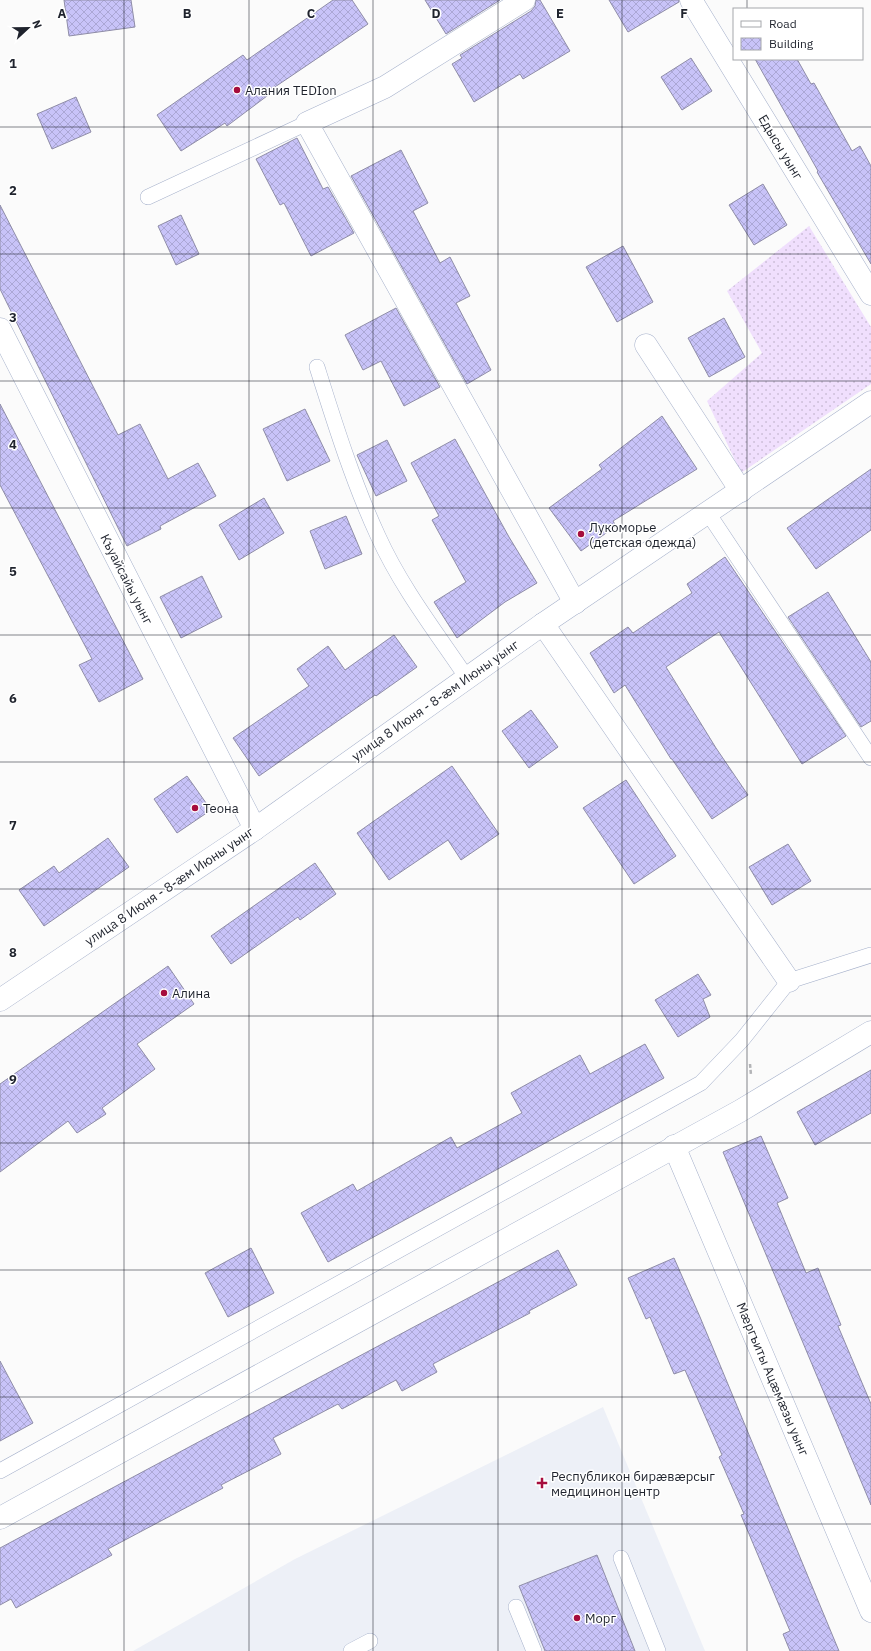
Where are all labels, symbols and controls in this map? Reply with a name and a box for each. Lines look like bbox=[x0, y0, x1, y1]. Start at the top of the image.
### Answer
text: A bbox=[58, 5, 67, 22]
text: B bbox=[183, 5, 192, 22]
text: C bbox=[307, 5, 316, 22]
text: D bbox=[431, 5, 441, 22]
text: E bbox=[556, 5, 564, 22]
text: F bbox=[680, 5, 688, 22]
north arrow bbox=[8, 8, 48, 48]
legend bbox=[733, 8, 863, 60]
text: Road bbox=[769, 16, 797, 31]
text: N bbox=[29, 18, 45, 31]
text: Building bbox=[769, 36, 814, 51]
text: 1 bbox=[9, 55, 17, 72]
place label: Алания ТEDIon bbox=[245, 82, 337, 99]
marker: Алания ТEDIon bbox=[232, 85, 242, 95]
street label: Едысы уынг bbox=[754, 112, 807, 183]
text: 2 bbox=[9, 182, 17, 199]
text: 3 bbox=[9, 309, 17, 326]
text: 4 bbox=[9, 436, 17, 453]
place label: Лукоморье (детская одежда) bbox=[589, 519, 696, 551]
marker: Лукоморье (детская одежда) bbox=[576, 529, 586, 539]
street label: Къуайсайы уынг bbox=[96, 531, 157, 628]
text: 5 bbox=[9, 563, 17, 580]
street label: улица 8 Июня - 8-ӕм Июны уынг bbox=[348, 636, 522, 765]
text: 6 bbox=[9, 690, 17, 707]
place label: Теона bbox=[203, 800, 239, 817]
marker: Теона bbox=[190, 803, 200, 813]
text: 7 bbox=[9, 817, 17, 834]
street label: улица 8 Июня - 8-ӕм Июны уынг bbox=[82, 823, 257, 949]
text: 8 bbox=[9, 944, 17, 961]
place label: Алина bbox=[172, 985, 210, 1002]
marker: Алина bbox=[159, 988, 169, 998]
text: 9 bbox=[9, 1071, 17, 1088]
street label: Мӕргъиты Ацӕмӕзы уынг bbox=[733, 1300, 813, 1459]
place label: Республикон бирæвæрсыг медицинон центр bbox=[551, 1468, 715, 1500]
marker: Республикон бирæвæрсыг медицинон центр bbox=[536, 1477, 548, 1489]
place label: Морг bbox=[585, 1610, 616, 1627]
marker: Морг bbox=[572, 1613, 582, 1623]

